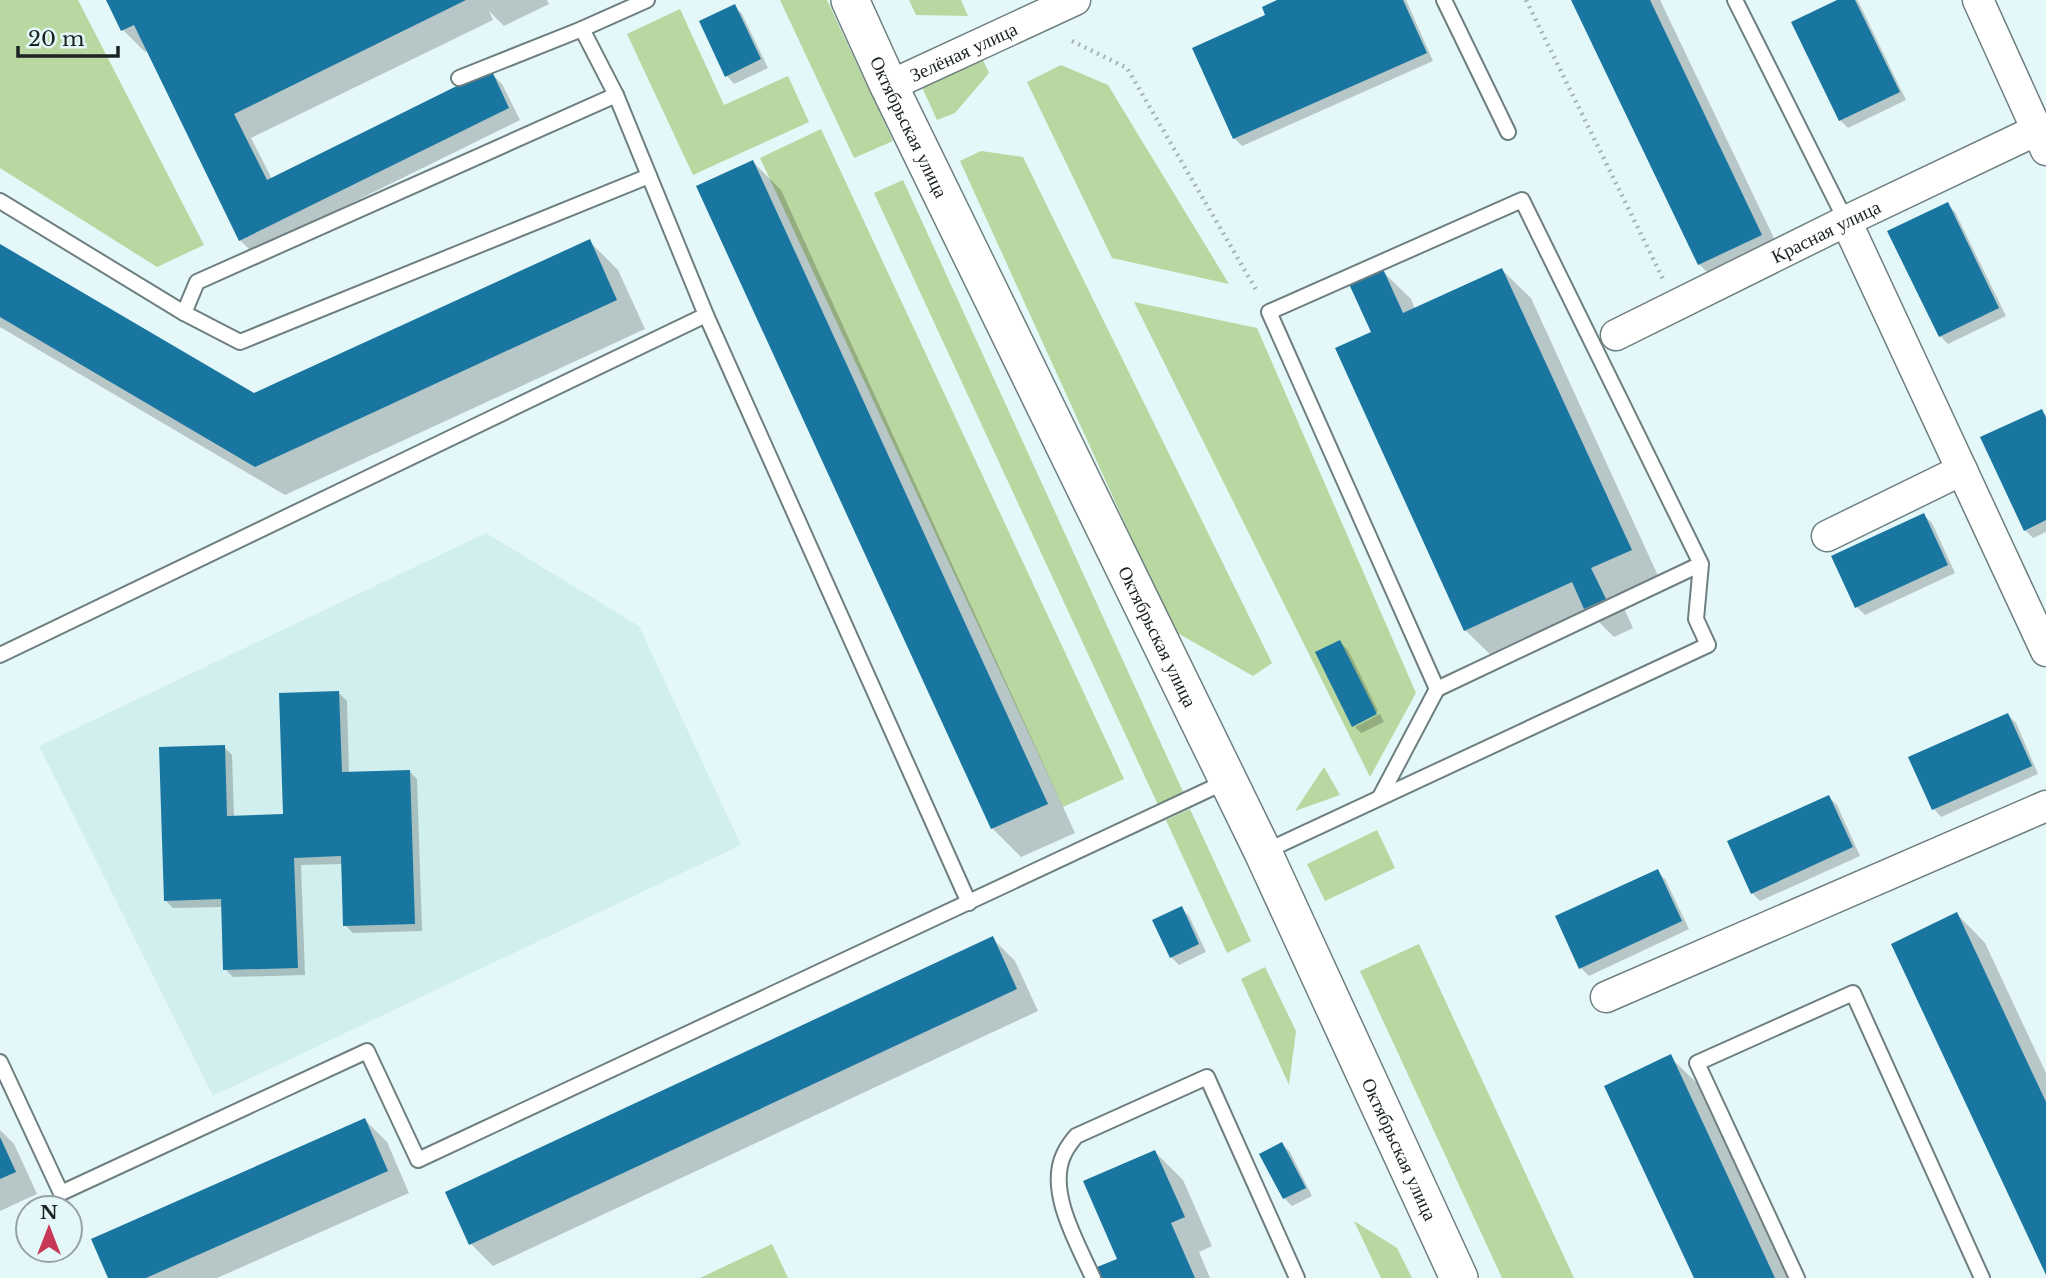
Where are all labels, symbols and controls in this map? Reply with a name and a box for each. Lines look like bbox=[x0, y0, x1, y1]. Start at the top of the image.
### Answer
scale bar bbox=[18, 14, 117, 58]
street label: Зелёная улица bbox=[906, 17, 1021, 87]
text: 20 m bbox=[28, 26, 85, 52]
street label: Октябрьская улица bbox=[865, 53, 953, 202]
street label: Красная улица bbox=[1768, 195, 1885, 268]
street label: Октябрьская улица bbox=[1113, 562, 1202, 712]
street label: Октябрьская улица bbox=[1357, 1074, 1442, 1225]
north arrow bbox=[14, 1194, 84, 1264]
text: N bbox=[40, 1201, 58, 1224]

